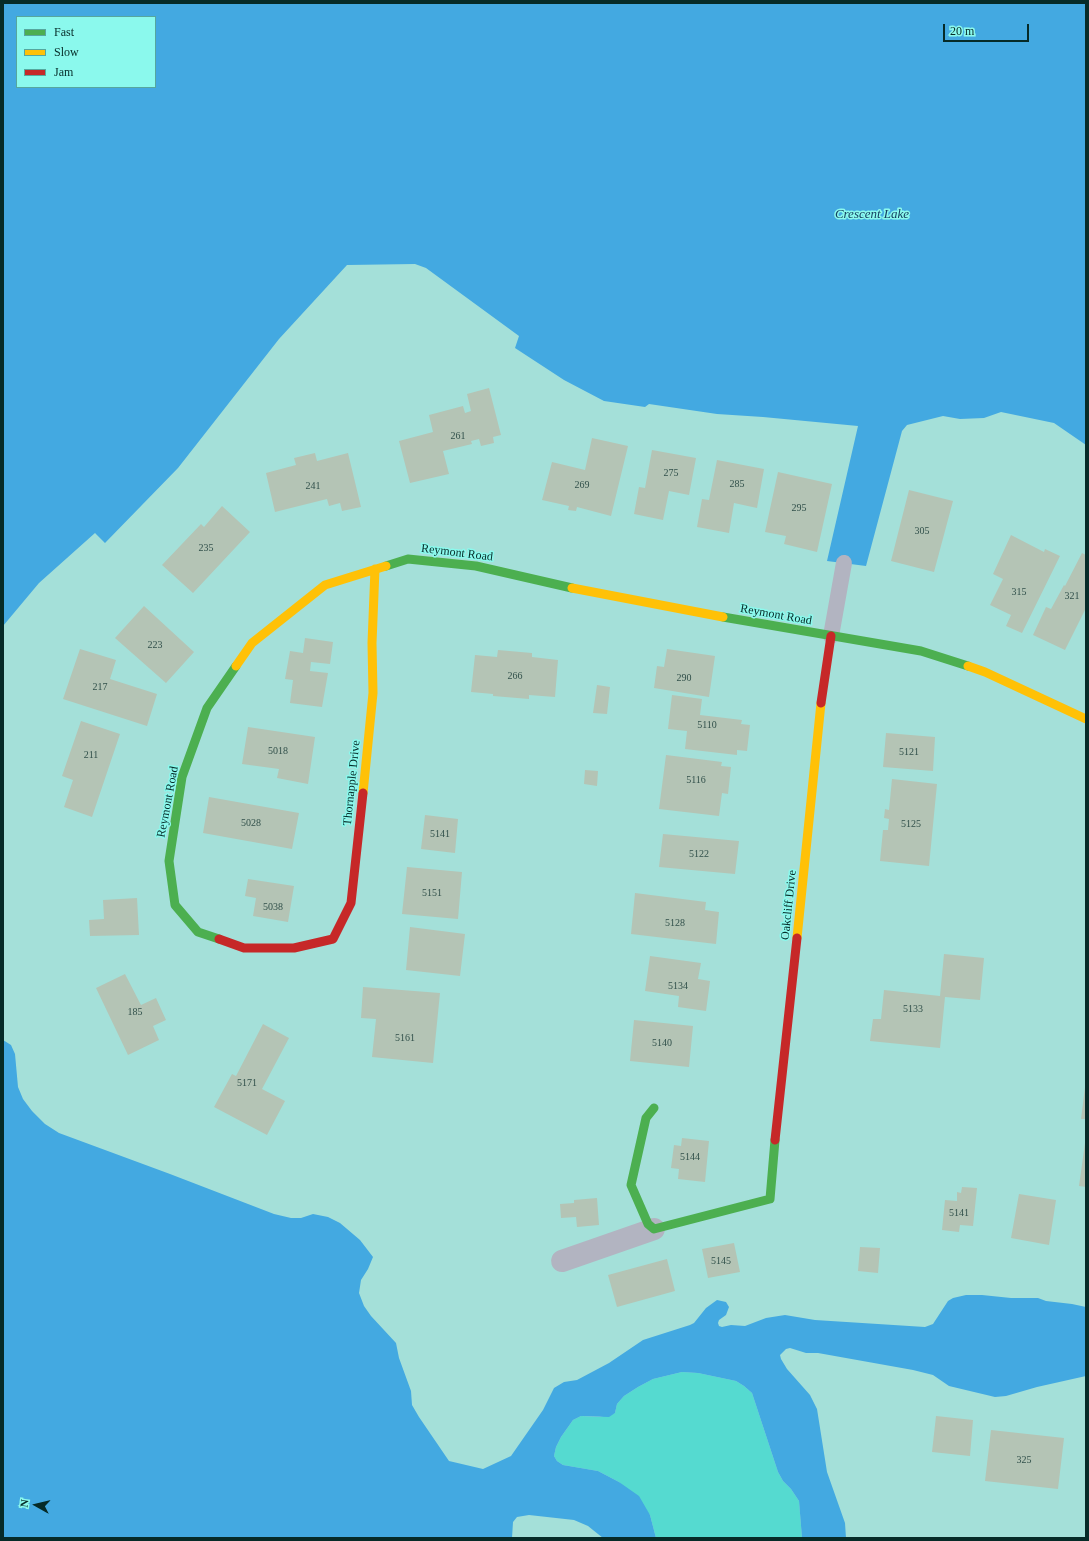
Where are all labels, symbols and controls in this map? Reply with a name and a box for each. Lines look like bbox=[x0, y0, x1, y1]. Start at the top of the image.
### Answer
legend bbox=[16, 16, 156, 88]
scale bar bbox=[945, 16, 1031, 42]
text: 20 m bbox=[950, 24, 974, 38]
text: Fast bbox=[54, 25, 74, 39]
text: Slow bbox=[54, 45, 79, 59]
text: Jam bbox=[54, 65, 73, 79]
water label: Crescent Lake bbox=[835, 207, 909, 223]
house number: 261 bbox=[450, 430, 466, 442]
house number: 275 bbox=[664, 467, 678, 479]
house number: 285 bbox=[730, 478, 744, 490]
house number: 269 bbox=[574, 479, 590, 491]
house number: 241 bbox=[306, 480, 320, 492]
house number: 295 bbox=[792, 502, 806, 514]
house number: 305 bbox=[914, 525, 930, 537]
street label: Reymont Road bbox=[420, 541, 494, 565]
house number: 235 bbox=[198, 542, 214, 554]
house number: 315 bbox=[1012, 586, 1026, 598]
house number: 321 bbox=[1064, 590, 1080, 602]
street label: Reymont Road bbox=[739, 602, 813, 628]
house number: 223 bbox=[148, 639, 162, 651]
house number: 266 bbox=[508, 670, 522, 682]
house number: 290 bbox=[676, 672, 692, 684]
house number: 217 bbox=[92, 681, 108, 693]
house number: 5110 bbox=[697, 719, 717, 731]
street label: Thornapple Drive bbox=[340, 740, 364, 826]
house number: 5018 bbox=[268, 745, 288, 757]
house number: 5121 bbox=[899, 746, 919, 758]
house number: 211 bbox=[84, 749, 98, 761]
street label: Reymont Road bbox=[154, 765, 182, 839]
house number: 5116 bbox=[686, 774, 706, 786]
house number: 5028 bbox=[241, 817, 261, 829]
house number: 5125 bbox=[901, 818, 921, 830]
house number: 5141 bbox=[430, 828, 450, 840]
house number: 5122 bbox=[689, 848, 709, 860]
street label: Oakcliff Drive bbox=[778, 869, 800, 941]
house number: 5151 bbox=[422, 887, 442, 899]
house number: 5038 bbox=[263, 901, 283, 913]
house number: 5128 bbox=[665, 917, 685, 929]
house number: 5134 bbox=[668, 980, 688, 992]
house number: 5133 bbox=[903, 1003, 923, 1015]
house number: 185 bbox=[128, 1006, 142, 1018]
house number: 5161 bbox=[395, 1032, 415, 1044]
house number: 5140 bbox=[652, 1037, 672, 1049]
house number: 5171 bbox=[237, 1077, 257, 1089]
house number: 5144 bbox=[680, 1151, 700, 1163]
house number: 5141 bbox=[949, 1207, 969, 1219]
house number: 5145 bbox=[711, 1255, 731, 1267]
house number: 325 bbox=[1016, 1454, 1032, 1466]
north arrow bbox=[16, 1485, 56, 1525]
text: N bbox=[18, 1499, 31, 1508]

